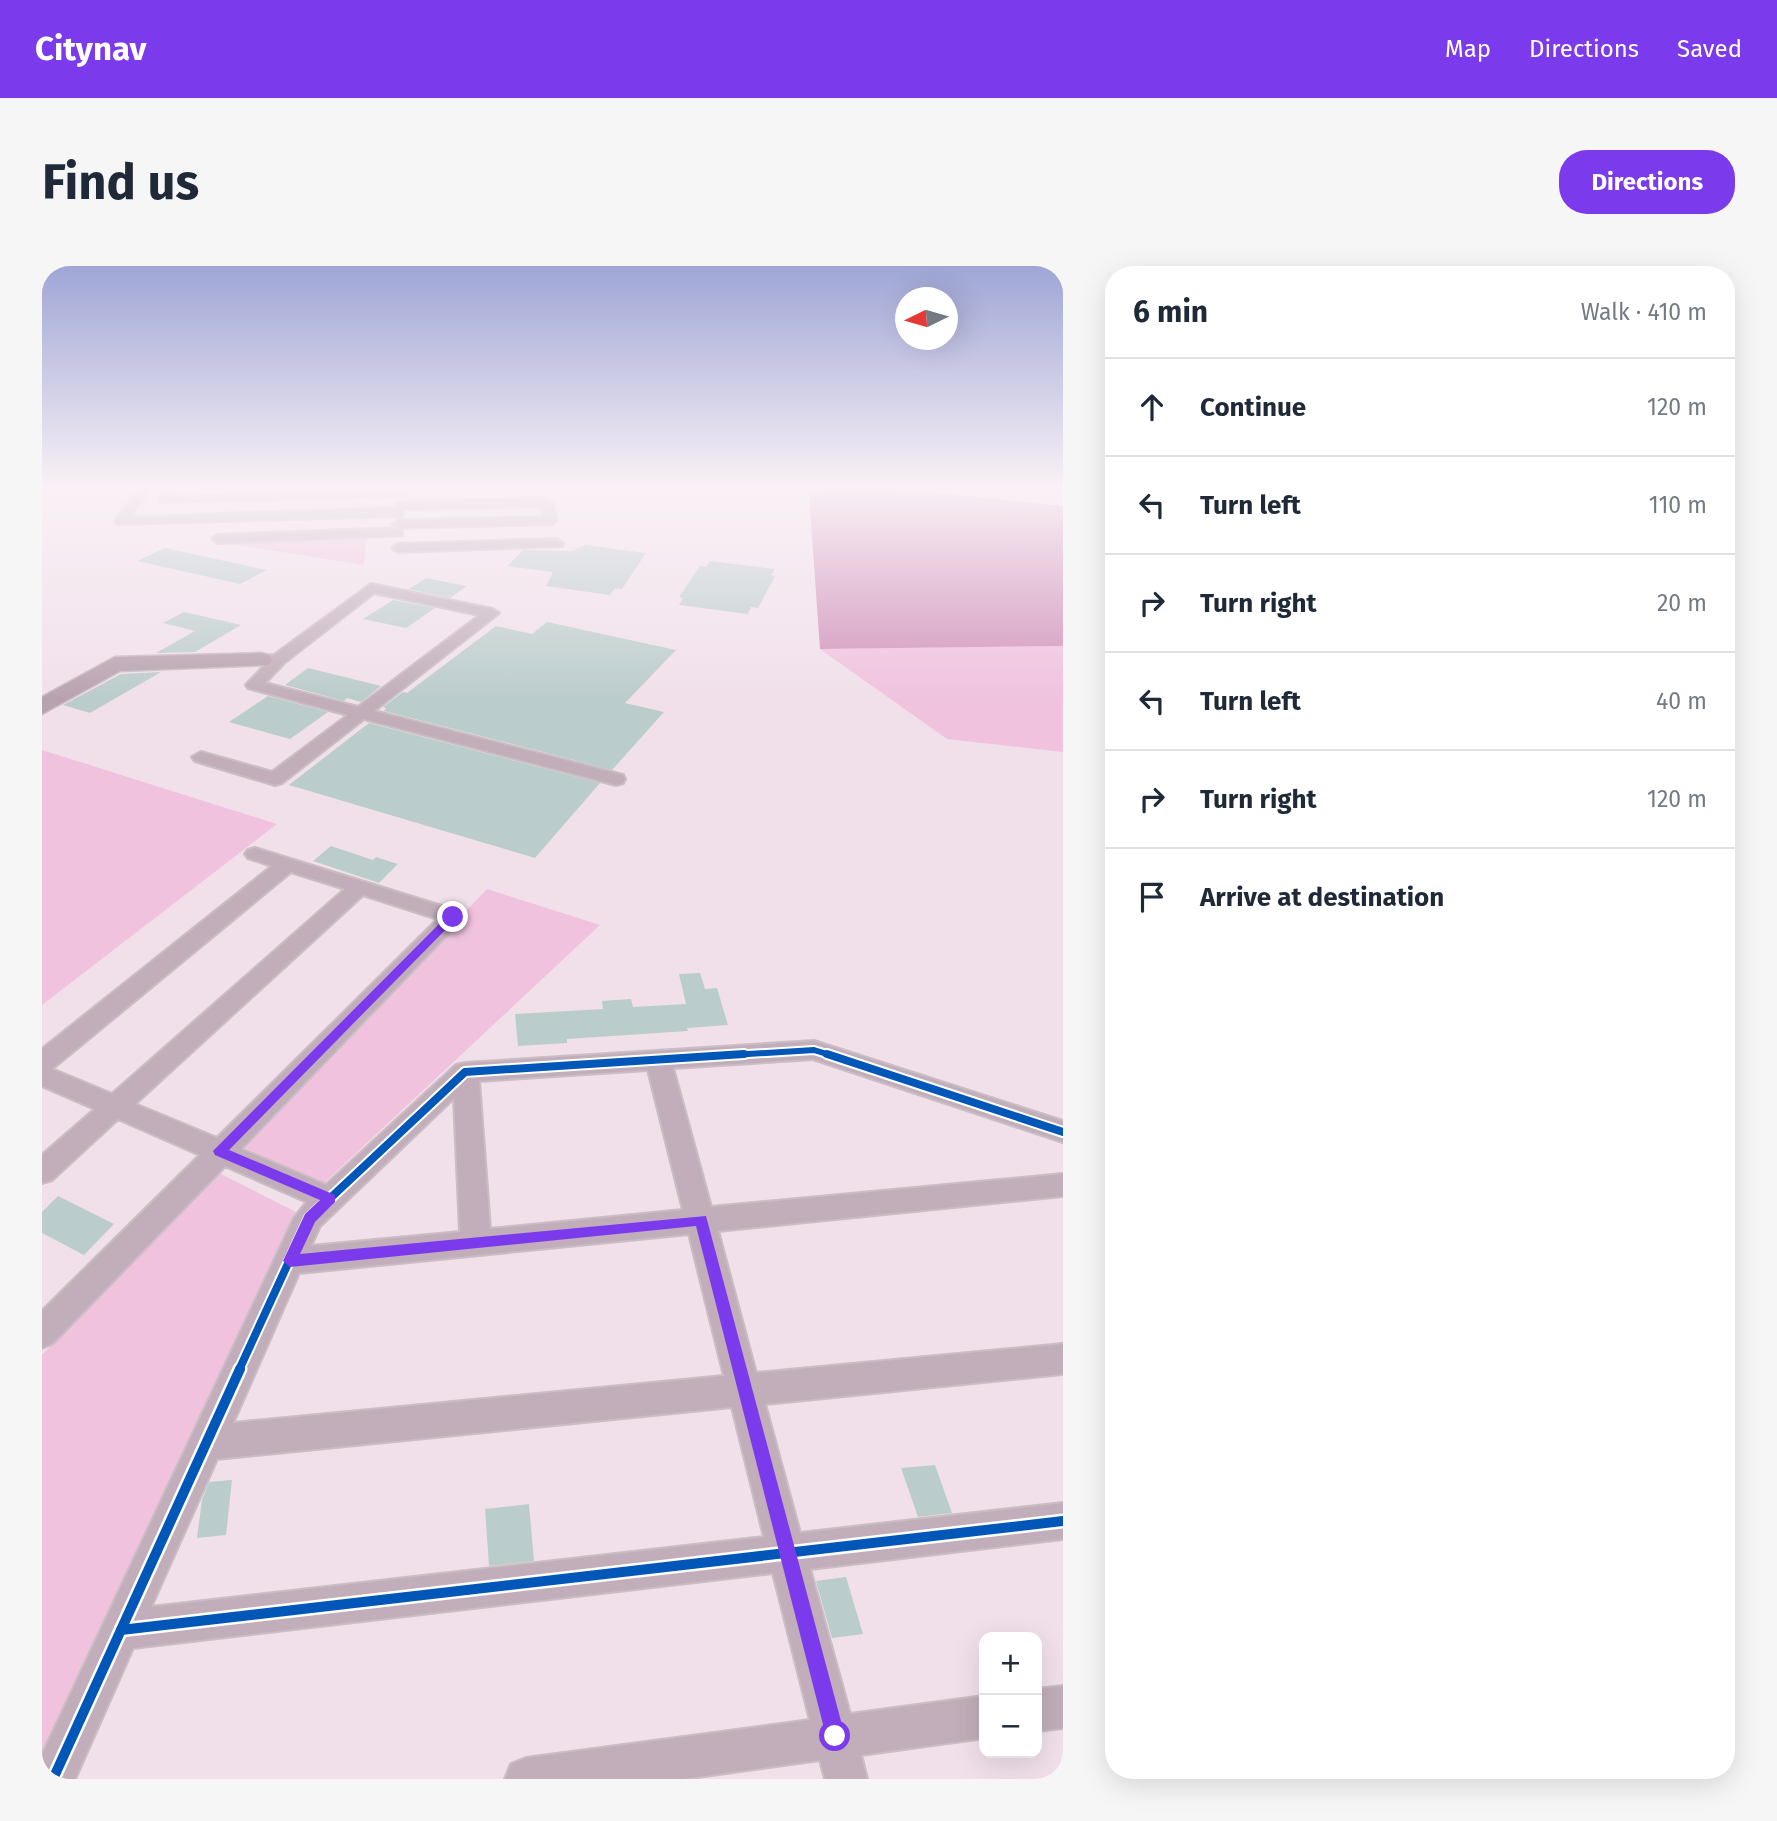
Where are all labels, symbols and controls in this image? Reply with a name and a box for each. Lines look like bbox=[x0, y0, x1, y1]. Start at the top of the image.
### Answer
text: Citynav bbox=[35, 29, 147, 69]
text: Map bbox=[1445, 35, 1491, 63]
text: Directions bbox=[1529, 35, 1639, 63]
text: Saved bbox=[1677, 35, 1742, 63]
button: Directions bbox=[1559, 150, 1735, 214]
text: Find us bbox=[42, 153, 199, 212]
north arrow bbox=[895, 287, 958, 350]
text: 6 min bbox=[1133, 294, 1208, 330]
text: Walk · 410 m bbox=[1581, 298, 1707, 326]
icon: ahead bbox=[1133, 388, 1171, 426]
text: Continue bbox=[1200, 392, 1306, 423]
text: 120 m bbox=[1647, 393, 1707, 421]
icon: left bbox=[1133, 486, 1171, 524]
text: Turn left bbox=[1200, 490, 1301, 521]
text: 110 m bbox=[1649, 491, 1707, 519]
icon: right bbox=[1133, 584, 1171, 622]
text: Turn right bbox=[1200, 588, 1317, 619]
text: 20 m bbox=[1657, 589, 1707, 617]
icon: left bbox=[1133, 682, 1171, 720]
text: Turn left bbox=[1200, 686, 1301, 717]
text: 40 m bbox=[1656, 687, 1707, 715]
icon: right bbox=[1133, 780, 1171, 818]
text: Turn right bbox=[1200, 784, 1317, 815]
text: 120 m bbox=[1647, 785, 1707, 813]
icon: arrive bbox=[1133, 878, 1171, 916]
text: Arrive at destination bbox=[1200, 882, 1444, 913]
route end bbox=[437, 901, 468, 932]
map controls bbox=[979, 1632, 1042, 1758]
button: + bbox=[979, 1632, 1042, 1695]
button: − bbox=[979, 1695, 1042, 1758]
route start bbox=[819, 1720, 850, 1751]

